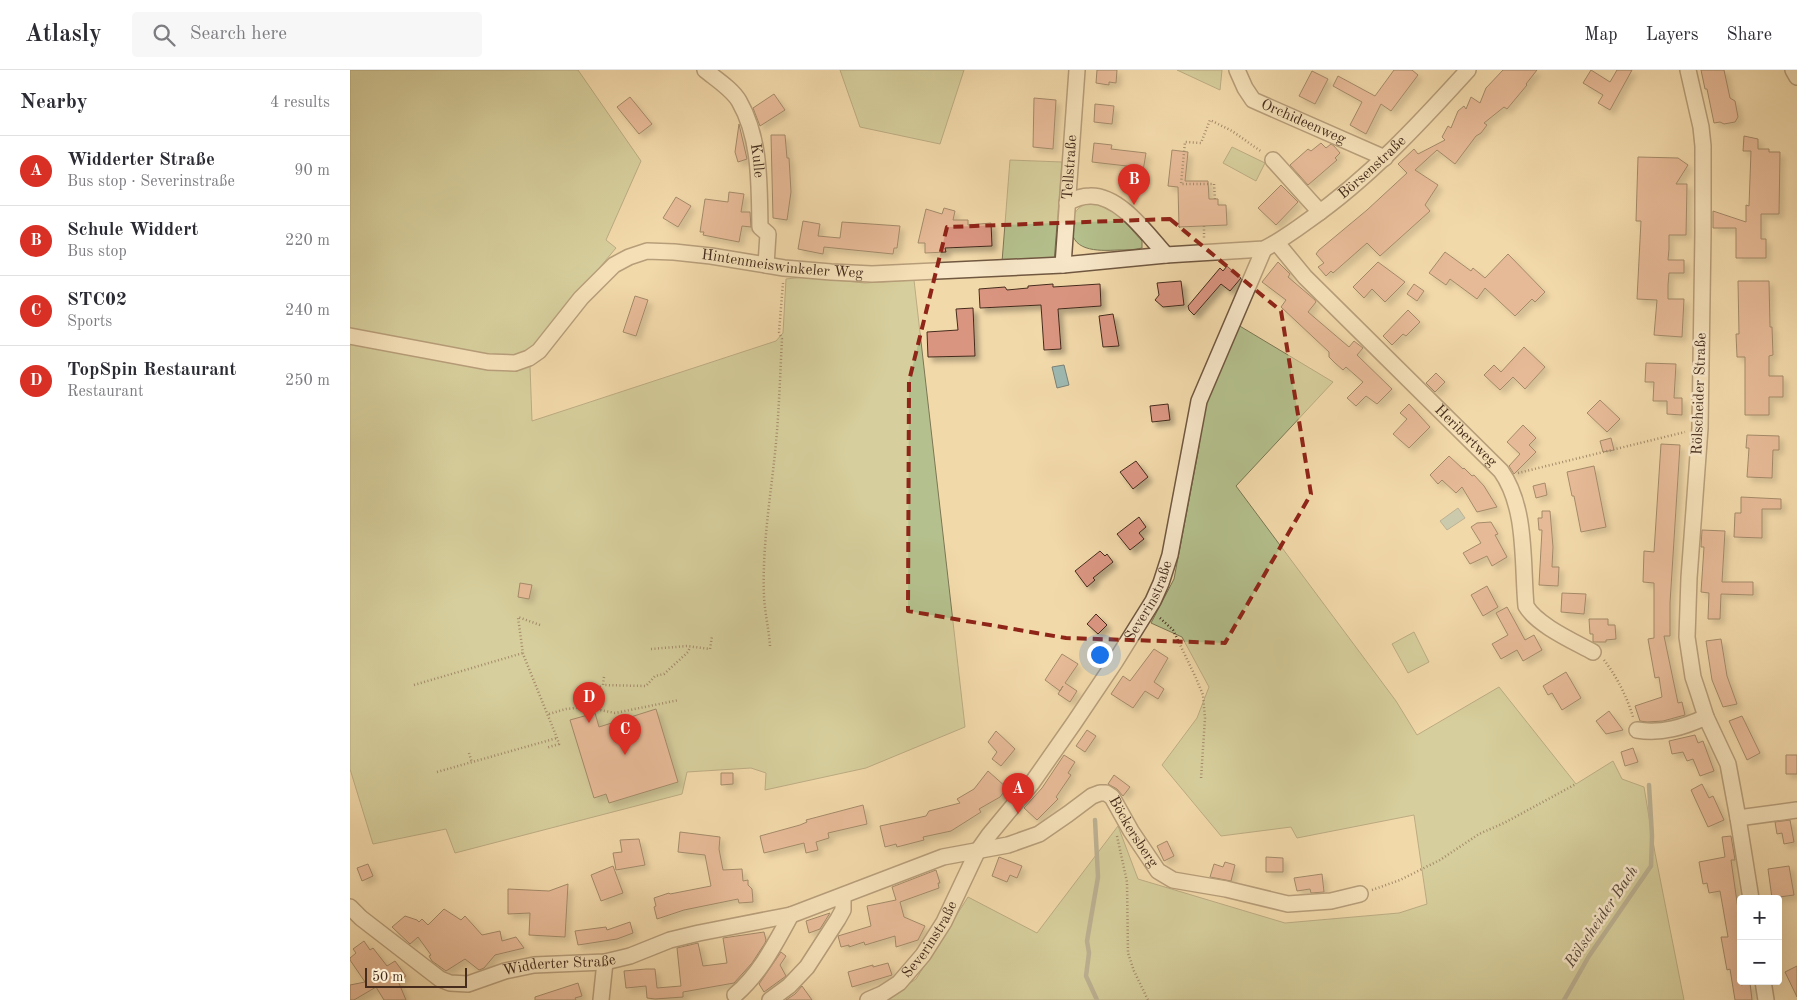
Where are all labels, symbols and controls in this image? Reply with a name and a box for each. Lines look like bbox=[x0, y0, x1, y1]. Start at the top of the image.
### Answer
search box bbox=[132, 12, 482, 57]
icon: search bbox=[150, 21, 178, 49]
text: Atlasly bbox=[25, 23, 102, 47]
text: Search here bbox=[190, 25, 287, 44]
text: Map bbox=[1584, 26, 1618, 44]
text: Layers bbox=[1646, 26, 1698, 44]
text: Share bbox=[1726, 26, 1772, 44]
text: Nearby bbox=[20, 92, 88, 113]
text: 4 results bbox=[270, 95, 330, 111]
street label: Orchideenweg bbox=[1258, 97, 1348, 147]
street label: Börsenstraße bbox=[1336, 133, 1409, 202]
street label: Tellstraße bbox=[1060, 134, 1080, 200]
street label: Kulle bbox=[747, 142, 766, 178]
text: Widderter Straße bbox=[67, 151, 215, 170]
text: A bbox=[30, 163, 42, 179]
text: 90 m bbox=[294, 163, 330, 179]
pin: B bbox=[1118, 164, 1150, 205]
text: Bus stop · Severinstraße bbox=[67, 174, 235, 190]
text: Schule Widdert bbox=[67, 221, 198, 240]
text: B bbox=[30, 233, 42, 249]
text: 220 m bbox=[285, 233, 330, 249]
text: Bus stop bbox=[67, 244, 127, 260]
street label: Hintenmeiswinkeler Weg bbox=[701, 248, 864, 281]
text: STC02 bbox=[67, 291, 127, 310]
text: C bbox=[31, 303, 41, 319]
text: 240 m bbox=[285, 303, 330, 319]
text: Sports bbox=[67, 314, 112, 330]
street label: Rölscheider Straße bbox=[1690, 332, 1710, 455]
text: TopSpin Restaurant bbox=[67, 361, 236, 380]
text: D bbox=[30, 373, 42, 389]
text: 250 m bbox=[285, 373, 330, 389]
text: Restaurant bbox=[67, 384, 144, 400]
street label: Heribertweg bbox=[1432, 402, 1500, 470]
street label: Severinstraße bbox=[1122, 559, 1175, 644]
your location bbox=[1087, 642, 1113, 668]
pin: D bbox=[573, 682, 605, 723]
pin: C bbox=[609, 714, 641, 755]
pin: A bbox=[1002, 773, 1034, 814]
street label: Böckersberg bbox=[1106, 794, 1161, 870]
water label: Rölscheider Bach bbox=[1562, 864, 1642, 971]
map controls bbox=[1737, 895, 1782, 985]
button: + bbox=[1737, 895, 1782, 940]
street label: Severinstraße bbox=[899, 899, 960, 981]
button: − bbox=[1737, 940, 1782, 985]
street label: Widderter Straße bbox=[501, 952, 617, 979]
scale bar bbox=[365, 965, 468, 988]
text: 50 m bbox=[372, 970, 403, 984]

